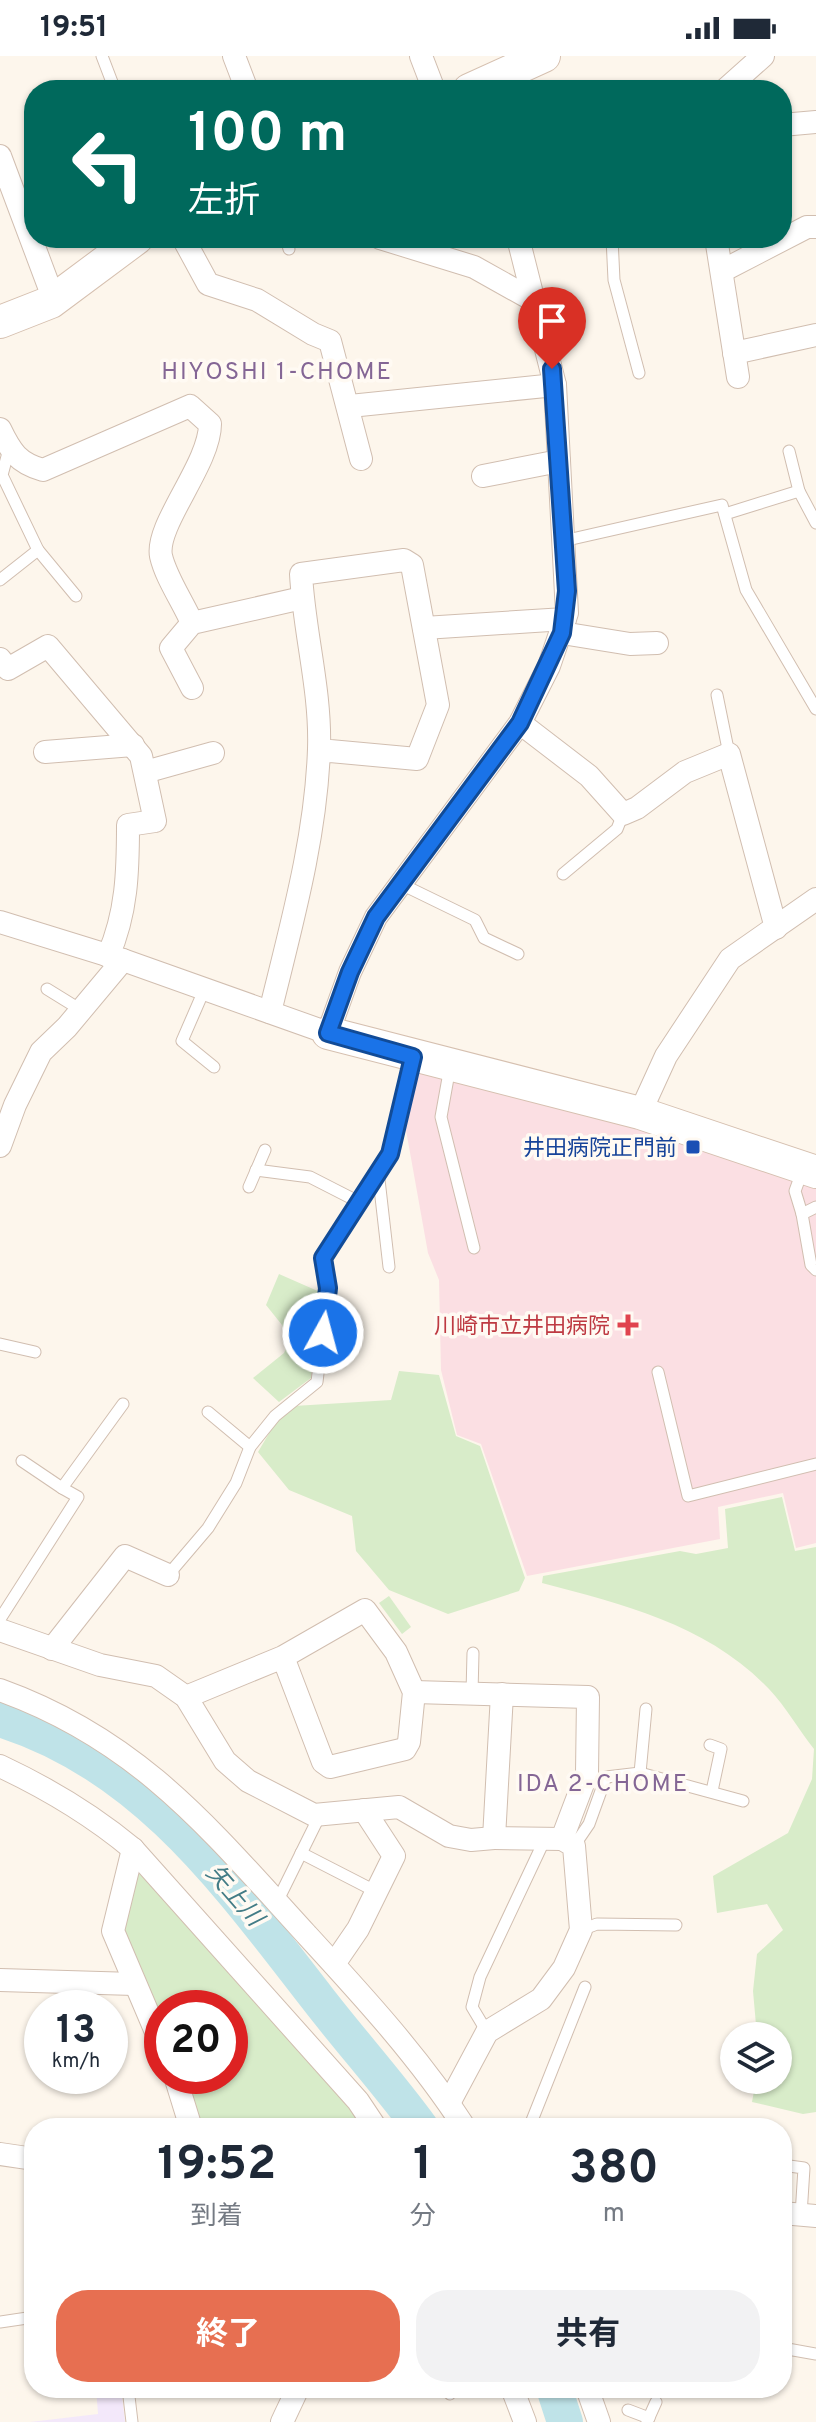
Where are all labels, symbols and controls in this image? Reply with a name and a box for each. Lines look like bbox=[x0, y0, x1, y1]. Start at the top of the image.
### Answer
text: 19:51 bbox=[40, 10, 108, 47]
text: 100 m bbox=[188, 101, 347, 171]
icon: left bbox=[56, 112, 160, 216]
text: 左折 bbox=[188, 180, 260, 226]
pin bbox=[518, 287, 586, 369]
icon: arrive bbox=[530, 299, 574, 343]
district label: HIYOSHI 1-CHOME bbox=[161, 358, 393, 388]
place label: 井田病院正門前 bbox=[523, 1136, 677, 1163]
marker: 井田病院正門前 bbox=[684, 1138, 702, 1156]
position arrow bbox=[281, 1291, 365, 1375]
place label: 川崎市立井田病院 bbox=[434, 1314, 610, 1341]
marker: 川崎市立井田病院 bbox=[617, 1314, 639, 1336]
district label: IDA 2-CHOME bbox=[517, 1770, 689, 1800]
water label: 矢上川 bbox=[199, 1859, 270, 1936]
speed limit sign: 20 bbox=[144, 1990, 248, 2094]
text: 13 bbox=[56, 2007, 96, 2057]
map controls bbox=[720, 2022, 792, 2094]
button: layers bbox=[720, 2022, 792, 2094]
text: km/h bbox=[52, 2049, 100, 2075]
text: 19:52 bbox=[157, 2136, 276, 2196]
text: 1 bbox=[413, 2136, 432, 2196]
text: 380 bbox=[569, 2140, 659, 2200]
text: m bbox=[603, 2198, 625, 2231]
text: 到着 bbox=[191, 2201, 243, 2234]
text: 分 bbox=[410, 2201, 436, 2234]
button: 終了 bbox=[56, 2290, 400, 2382]
button: 共有 bbox=[416, 2290, 760, 2382]

